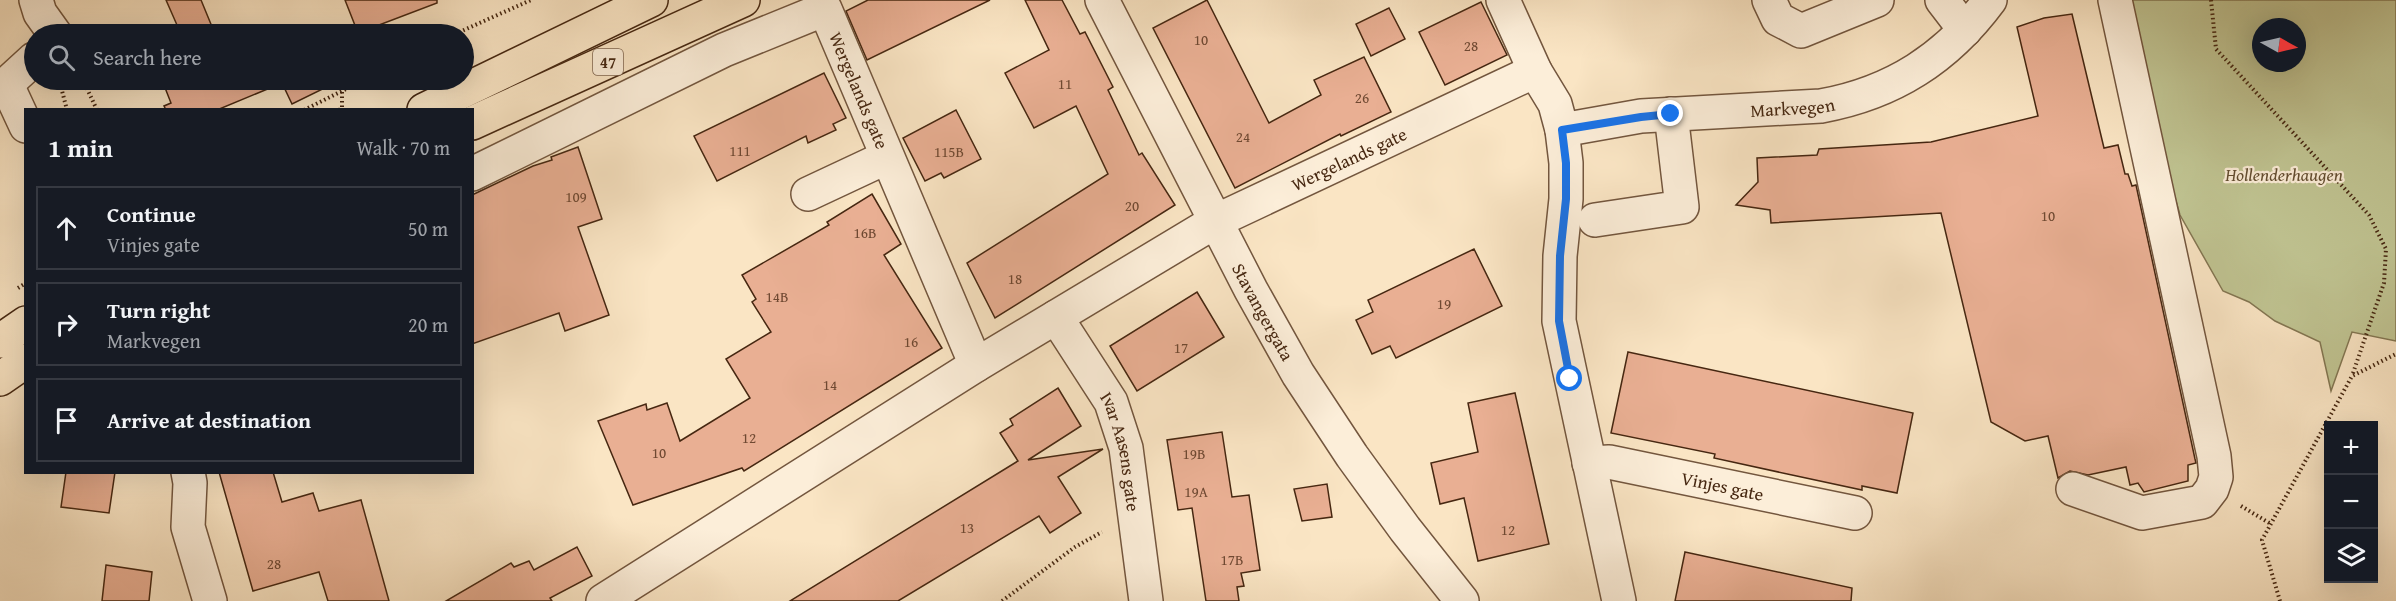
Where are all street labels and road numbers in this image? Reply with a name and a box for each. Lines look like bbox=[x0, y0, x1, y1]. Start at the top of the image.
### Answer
street label: Wergelands gate bbox=[823, 28, 896, 153]
road number: 47 bbox=[593, 49, 623, 75]
street label: Markvegen bbox=[1750, 90, 1837, 123]
street label: Wergelands gate bbox=[1287, 120, 1411, 197]
street label: Stavangergata bbox=[1226, 258, 1302, 366]
street label: Ivar Aasens gate bbox=[1094, 386, 1148, 513]
street label: Vinjes gate bbox=[1679, 464, 1766, 507]

